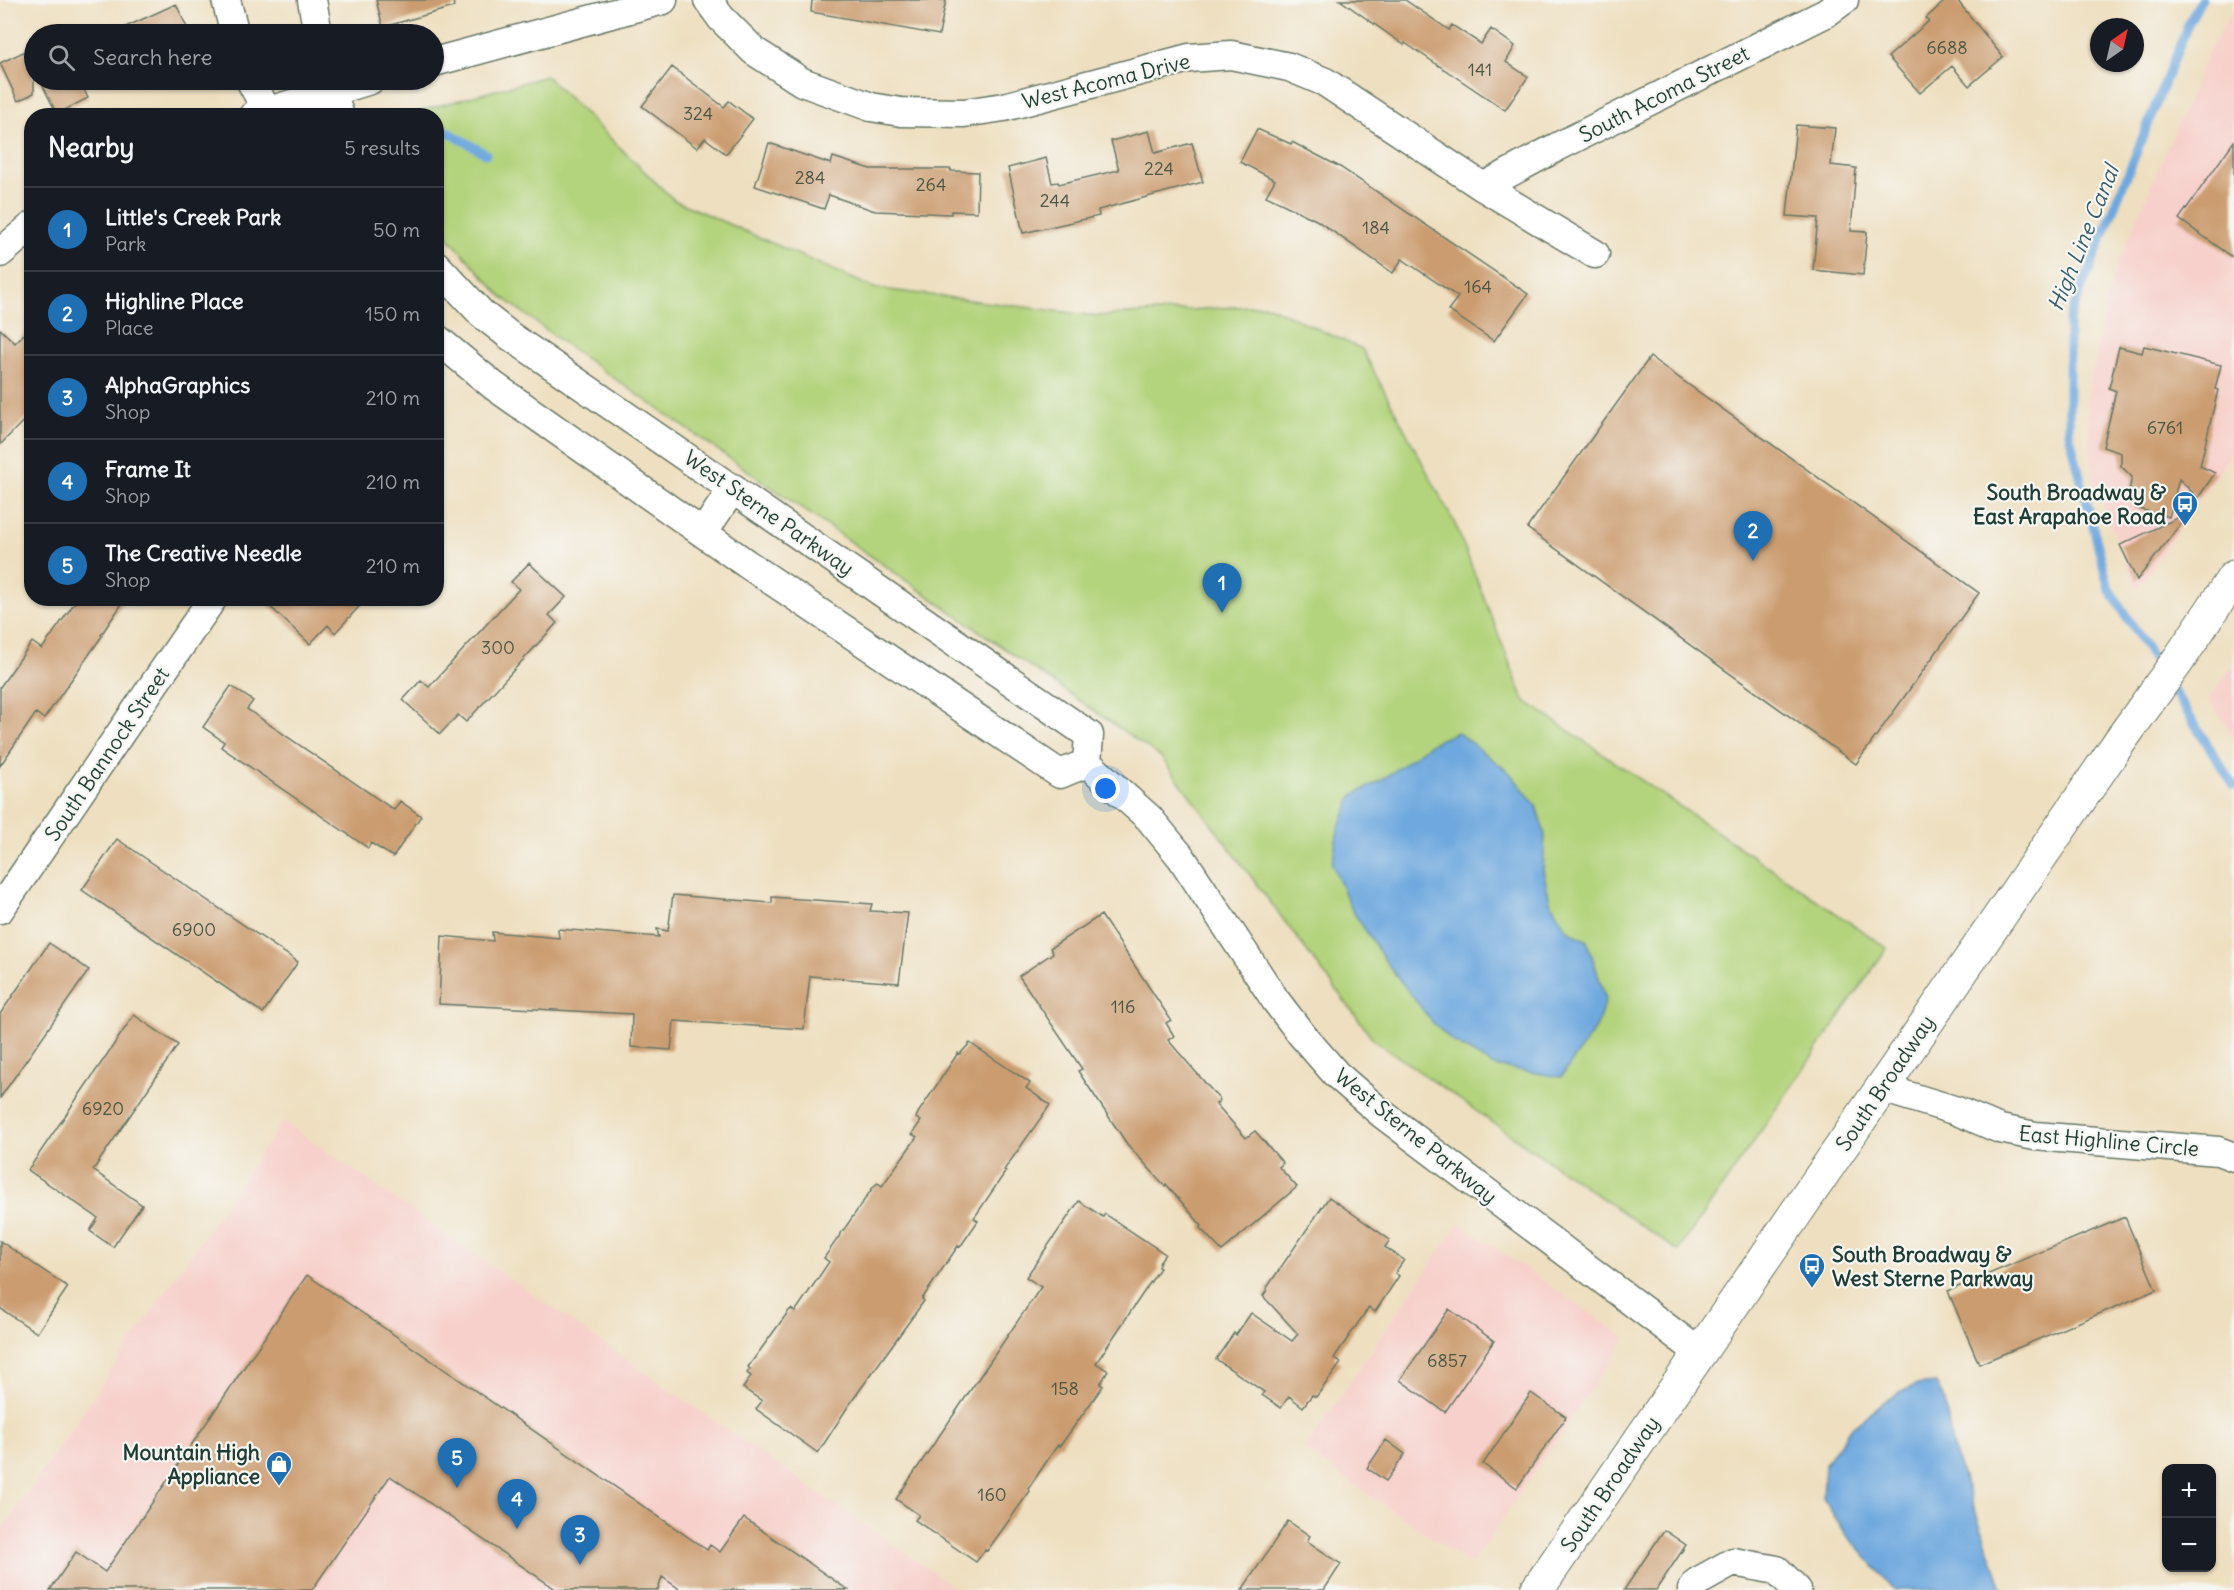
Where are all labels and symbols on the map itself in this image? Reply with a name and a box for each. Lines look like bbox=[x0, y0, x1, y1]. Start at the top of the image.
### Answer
north arrow bbox=[2090, 18, 2144, 72]
house number: 6688 bbox=[1926, 36, 1968, 59]
street label: South Acoma Street bbox=[1574, 39, 1754, 149]
street label: West Acoma Drive bbox=[1019, 47, 1193, 115]
house number: 141 bbox=[1468, 58, 1492, 81]
house number: 324 bbox=[683, 102, 713, 125]
house number: 224 bbox=[1144, 157, 1174, 180]
water label: High Line Canal bbox=[2041, 158, 2126, 315]
house number: 284 bbox=[795, 166, 825, 189]
house number: 264 bbox=[916, 173, 946, 196]
house number: 244 bbox=[1040, 189, 1070, 212]
house number: 184 bbox=[1362, 216, 1390, 239]
house number: 164 bbox=[1464, 275, 1492, 298]
house number: 6761 bbox=[2147, 416, 2183, 439]
street label: West Sterne Parkway bbox=[679, 444, 859, 582]
place label: South Broadway & East Arapahoe Road bbox=[1973, 479, 2167, 530]
bus stop icon: South Broadway & East Arapahoe Road bbox=[2170, 489, 2200, 527]
pin: 2 bbox=[1734, 512, 1772, 561]
pin: 1 bbox=[1202, 564, 1242, 613]
house number: 300 bbox=[481, 636, 515, 659]
street label: South Bannock Street bbox=[39, 662, 175, 846]
your location bbox=[1091, 774, 1120, 803]
house number: 6900 bbox=[172, 918, 216, 941]
house number: 116 bbox=[1111, 995, 1135, 1018]
street label: South Broadway bbox=[1830, 1010, 1940, 1156]
street label: West Sterne Parkway bbox=[1329, 1062, 1503, 1210]
house number: 6920 bbox=[82, 1097, 124, 1120]
street label: East Highline Circle bbox=[2018, 1120, 2200, 1162]
place label: South Broadway & West Sterne Parkway bbox=[1832, 1241, 2034, 1292]
bus stop icon: South Broadway & West Sterne Parkway bbox=[1797, 1251, 1827, 1289]
house number: 6857 bbox=[1427, 1349, 1467, 1372]
house number: 158 bbox=[1051, 1377, 1079, 1400]
street label: South Broadway bbox=[1555, 1411, 1665, 1557]
pin: 5 bbox=[438, 1438, 476, 1488]
place label: Mountain High Appliance bbox=[123, 1439, 260, 1490]
shop icon: Mountain High Appliance bbox=[264, 1449, 294, 1487]
pin: 4 bbox=[498, 1480, 536, 1529]
house number: 160 bbox=[977, 1483, 1007, 1506]
pin: 3 bbox=[560, 1516, 600, 1565]

